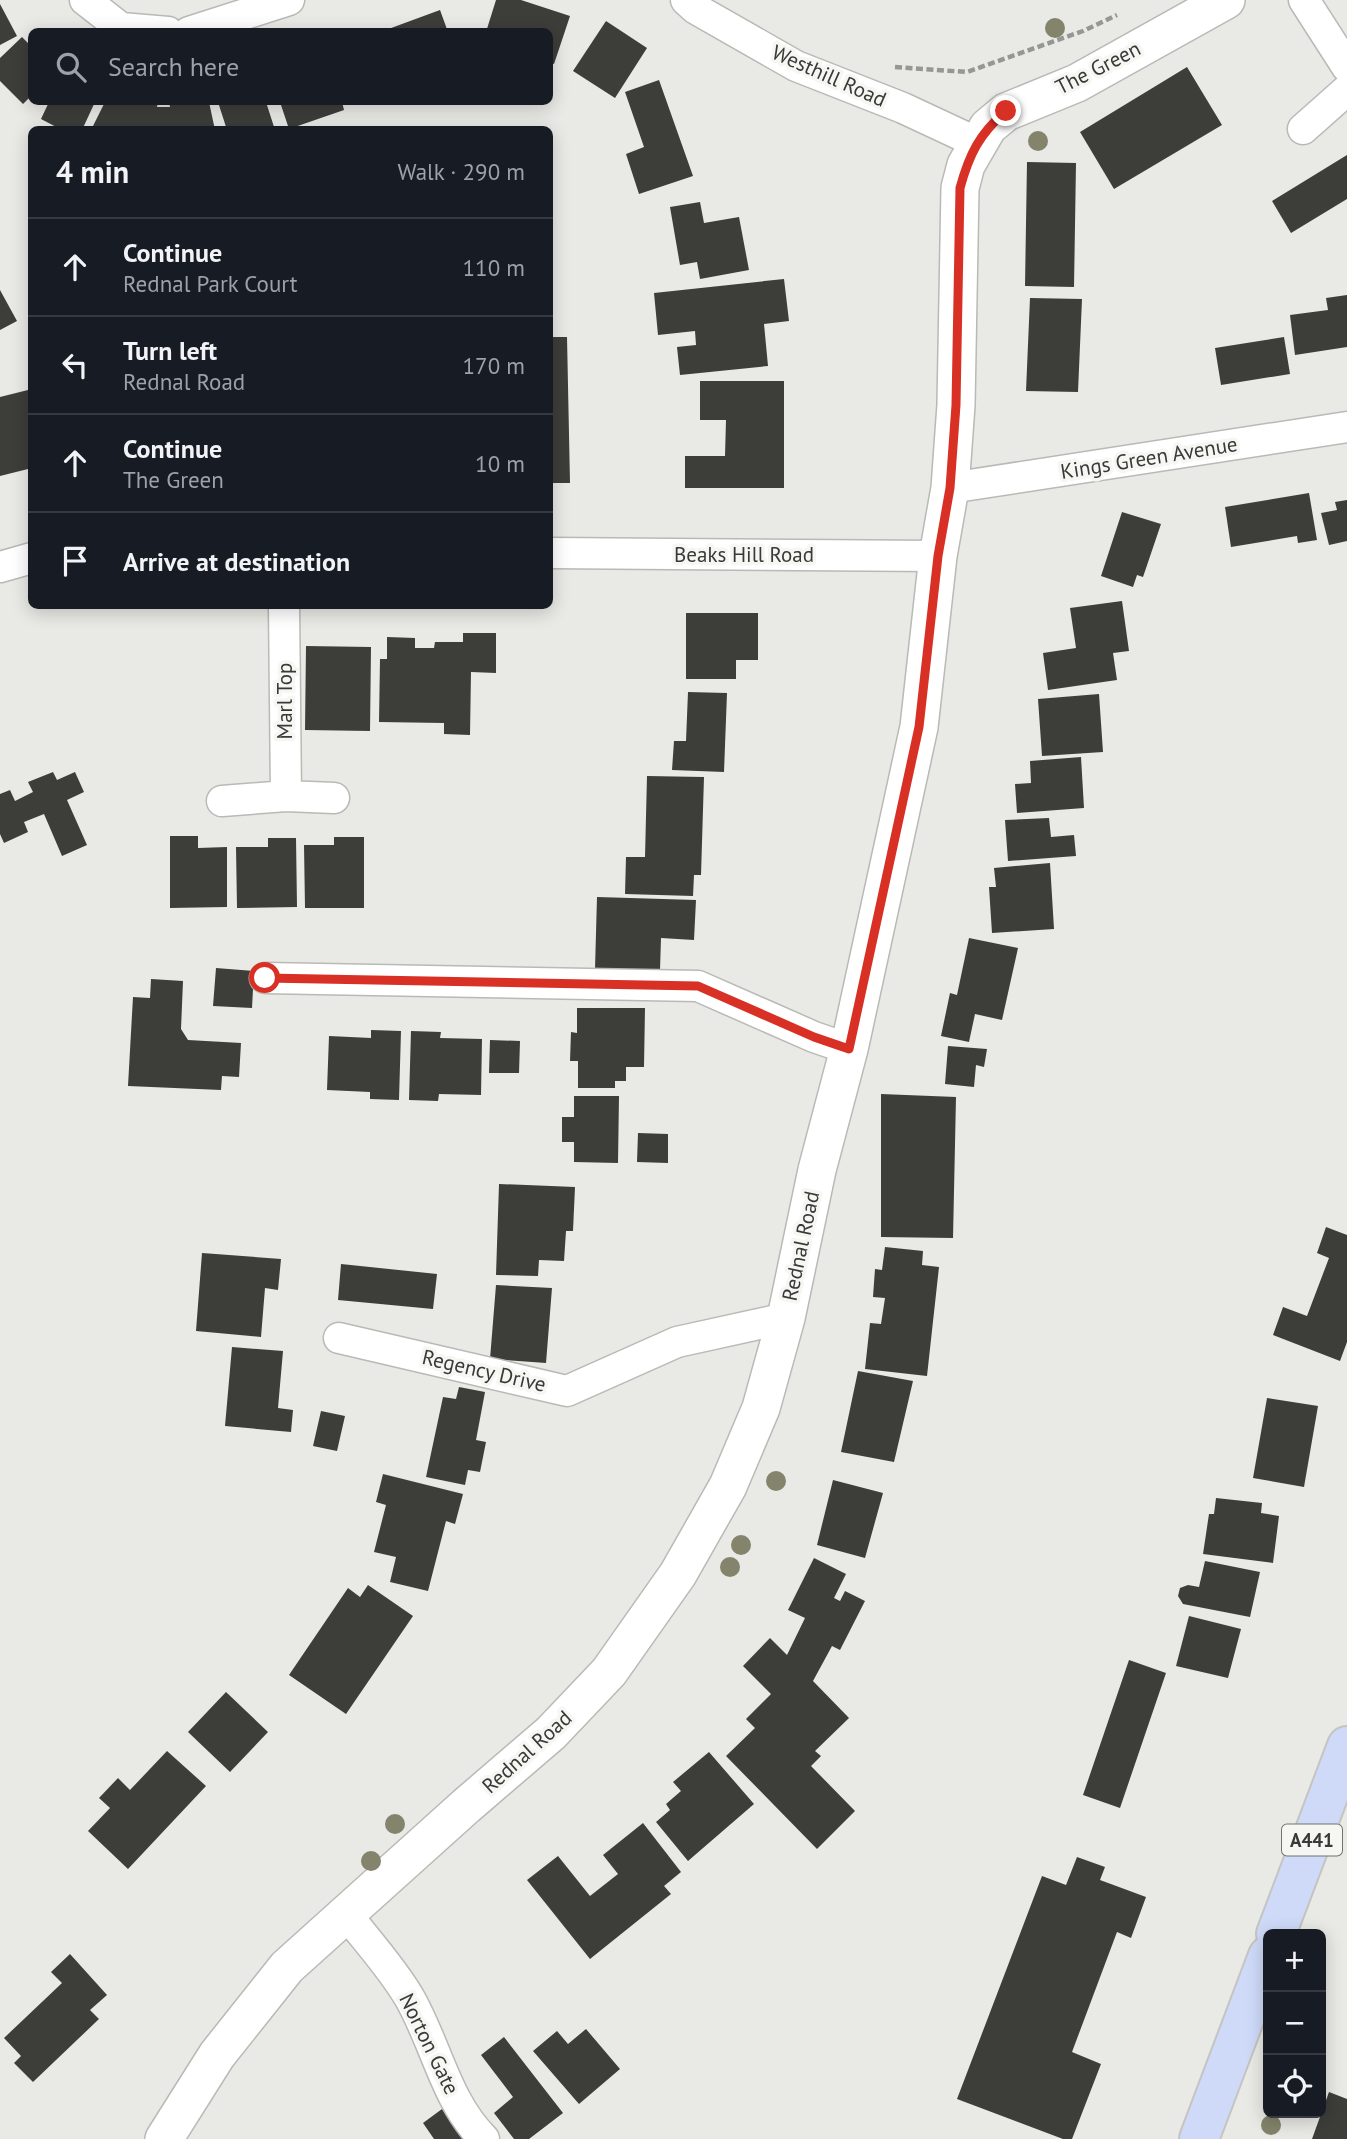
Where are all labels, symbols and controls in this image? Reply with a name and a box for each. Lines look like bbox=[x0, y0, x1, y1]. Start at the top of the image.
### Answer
search box bbox=[28, 28, 553, 105]
street label: The Green bbox=[1051, 35, 1145, 100]
street label: Westhill Road bbox=[768, 38, 891, 113]
icon: search bbox=[52, 48, 90, 86]
text: Search here bbox=[108, 50, 239, 83]
route end bbox=[990, 95, 1021, 126]
text: 4 min bbox=[56, 152, 129, 191]
text: Walk · 290 m bbox=[398, 157, 525, 186]
text: Continue bbox=[123, 236, 222, 269]
icon: ahead bbox=[56, 248, 94, 286]
text: 110 m bbox=[463, 253, 525, 282]
text: Rednal Park Court bbox=[123, 269, 298, 298]
text: Turn left bbox=[123, 334, 217, 367]
icon: left bbox=[56, 346, 94, 384]
text: 170 m bbox=[463, 351, 525, 380]
text: Rednal Road bbox=[123, 367, 245, 396]
street label: Kings Green Avenue bbox=[1059, 430, 1239, 485]
text: Continue bbox=[123, 432, 222, 465]
icon: ahead bbox=[56, 444, 94, 482]
text: 10 m bbox=[475, 449, 525, 478]
text: The Green bbox=[123, 465, 224, 494]
street label: Beaks Hill Road bbox=[674, 541, 814, 568]
icon: arrive bbox=[56, 542, 94, 580]
text: Arrive at destination bbox=[123, 545, 350, 578]
street label: Marl Top bbox=[271, 663, 298, 739]
route start bbox=[249, 962, 280, 993]
street label: Rednal Road bbox=[776, 1189, 825, 1303]
street label: Regency Drive bbox=[420, 1343, 549, 1398]
street label: Rednal Road bbox=[476, 1704, 577, 1799]
road number: A441 bbox=[1282, 1824, 1342, 1856]
map controls bbox=[1263, 1929, 1326, 2118]
button: + bbox=[1263, 1929, 1326, 1992]
street label: Norton Gate bbox=[393, 1989, 466, 2099]
button: − bbox=[1263, 1992, 1326, 2055]
button: locate bbox=[1263, 2055, 1326, 2118]

